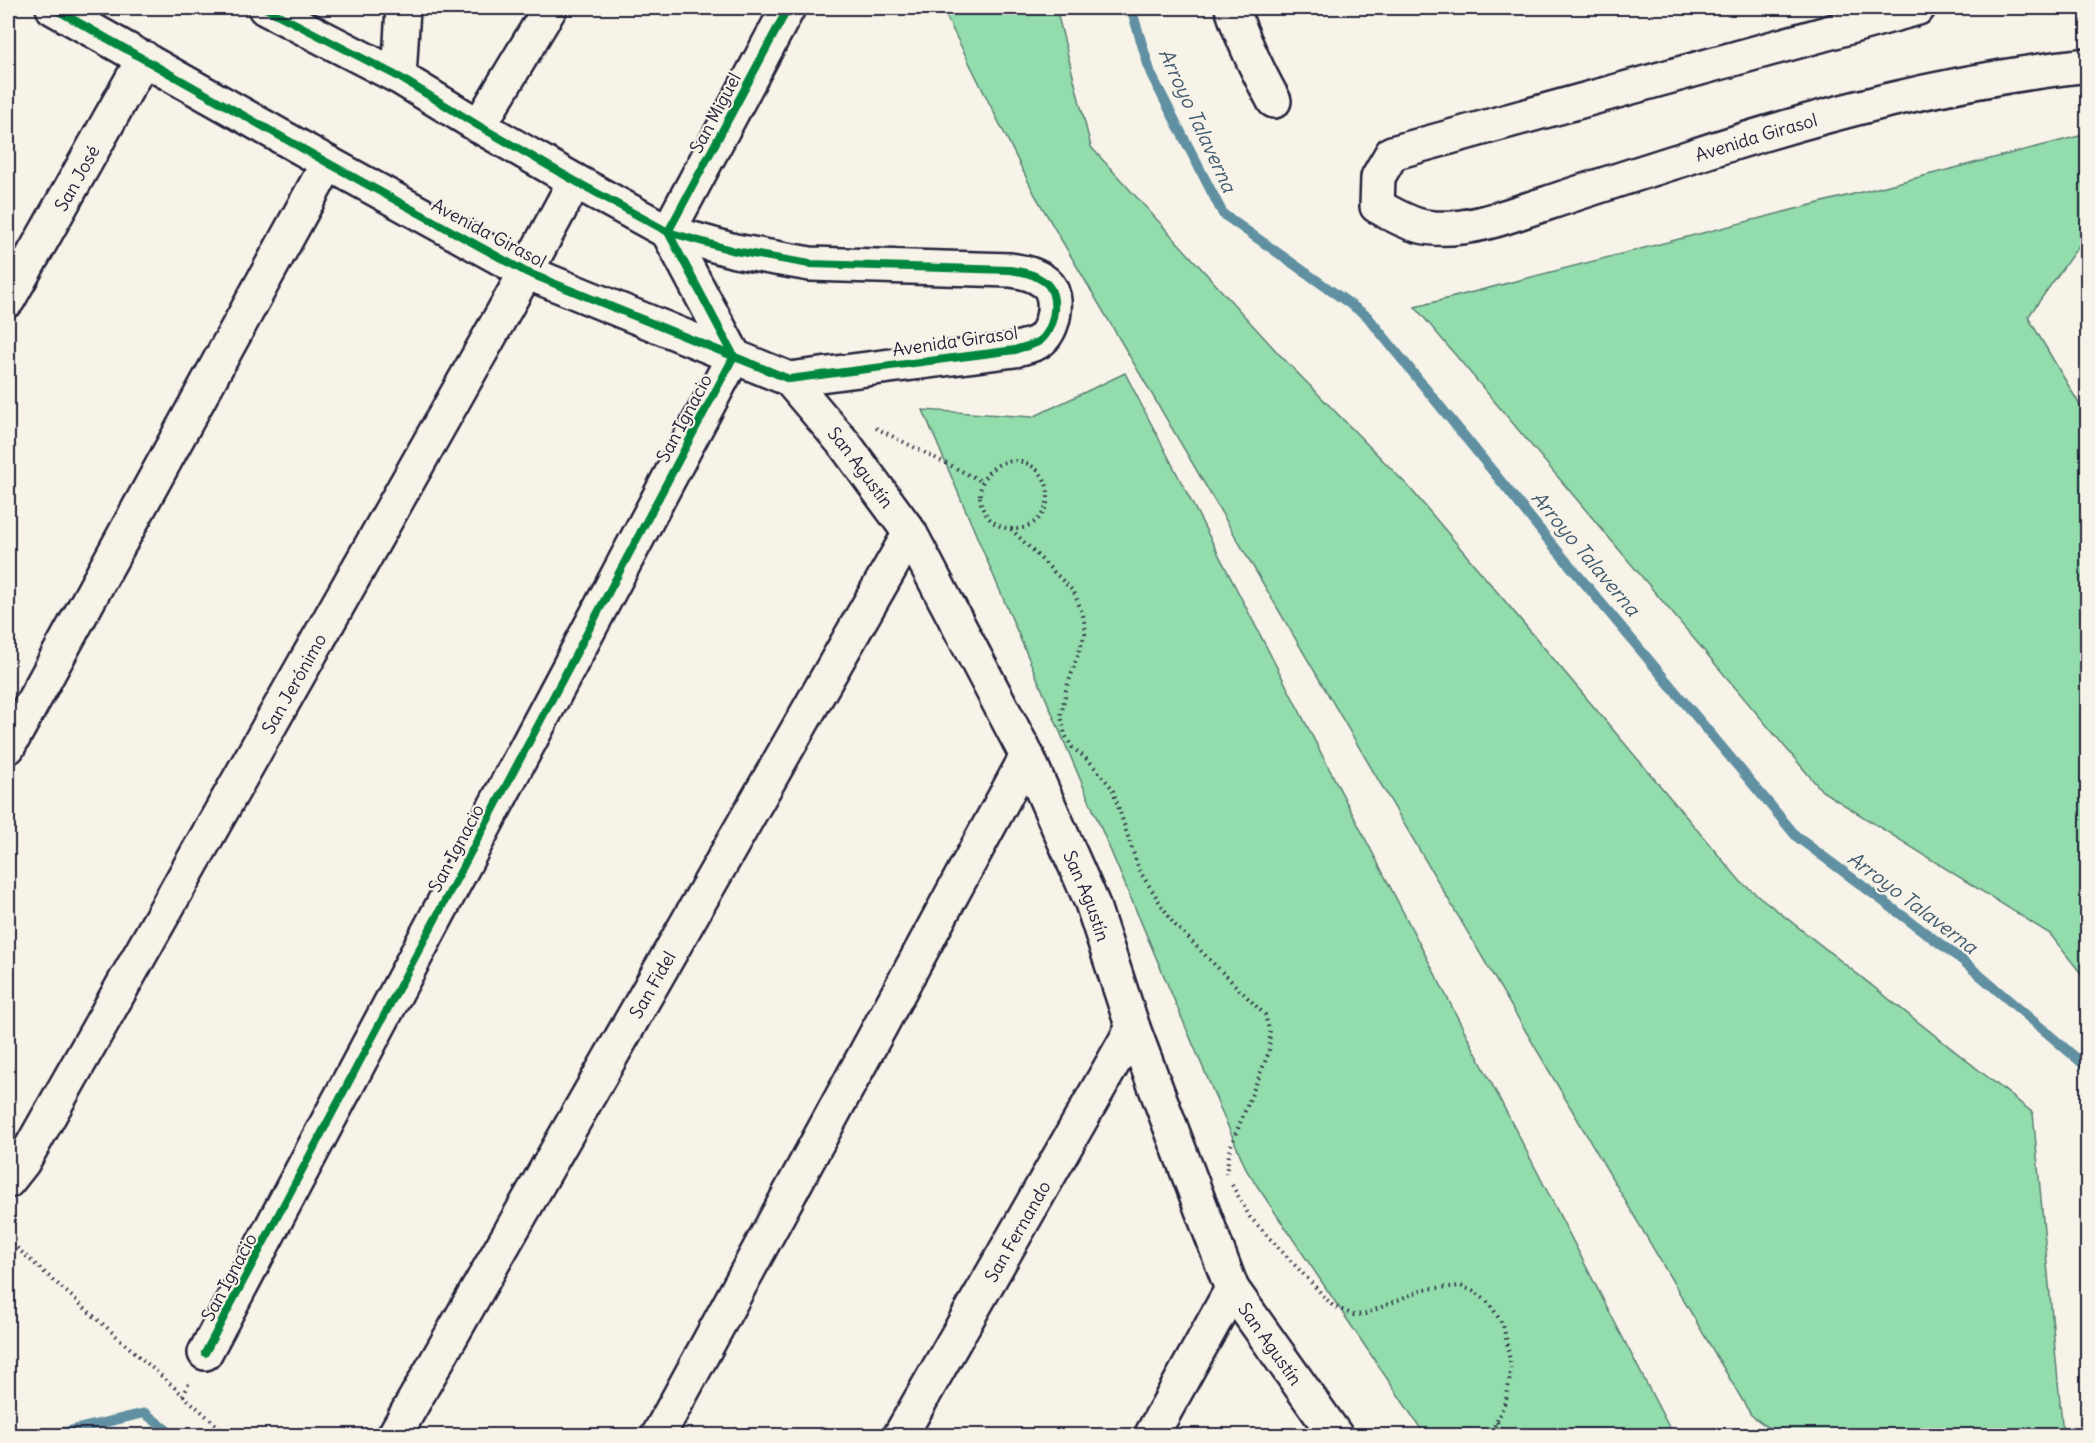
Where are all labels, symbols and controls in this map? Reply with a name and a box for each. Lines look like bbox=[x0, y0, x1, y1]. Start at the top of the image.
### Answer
water label: Arroyo Talaverna bbox=[1154, 44, 1243, 197]
street label: San Miguel bbox=[684, 69, 746, 157]
street label: Avenida Girasol bbox=[1692, 108, 1820, 166]
street label: San José bbox=[49, 141, 104, 215]
street label: Avenida Girasol bbox=[428, 193, 550, 273]
street label: Avenida Girasol bbox=[891, 321, 1019, 361]
street label: San Ignacio bbox=[651, 370, 717, 466]
street label: San Agustín bbox=[823, 422, 899, 512]
water label: Arroyo Talaverna bbox=[1526, 485, 1647, 622]
street label: San Jerónimo bbox=[256, 629, 331, 738]
street label: San Ignacio bbox=[423, 800, 489, 896]
water label: Arroyo Talaverna bbox=[1843, 845, 1984, 960]
street label: San Agustín bbox=[1059, 847, 1115, 944]
street label: San Fidel bbox=[624, 947, 680, 1022]
street label: San Fernando bbox=[979, 1176, 1055, 1286]
street label: San Ignacio bbox=[196, 1229, 262, 1325]
street label: San Agustín bbox=[1233, 1298, 1308, 1389]

